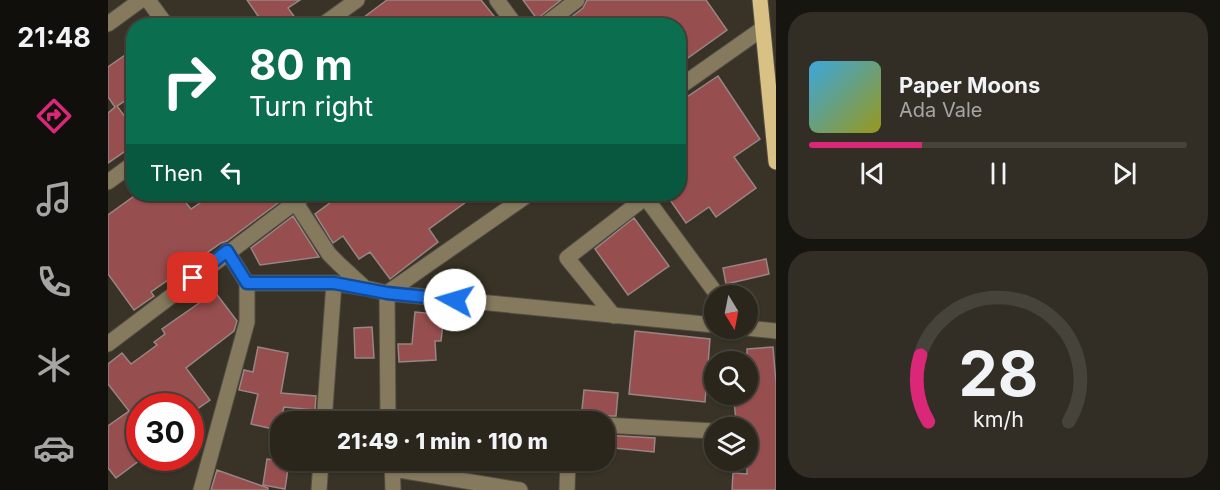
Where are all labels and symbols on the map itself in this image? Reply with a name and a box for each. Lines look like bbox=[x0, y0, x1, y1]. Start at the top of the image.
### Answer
pin bbox=[167, 252, 218, 303]
position arrow bbox=[423, 268, 487, 332]
north arrow bbox=[704, 285, 758, 339]
speed limit sign: 30 bbox=[126, 393, 204, 471]

